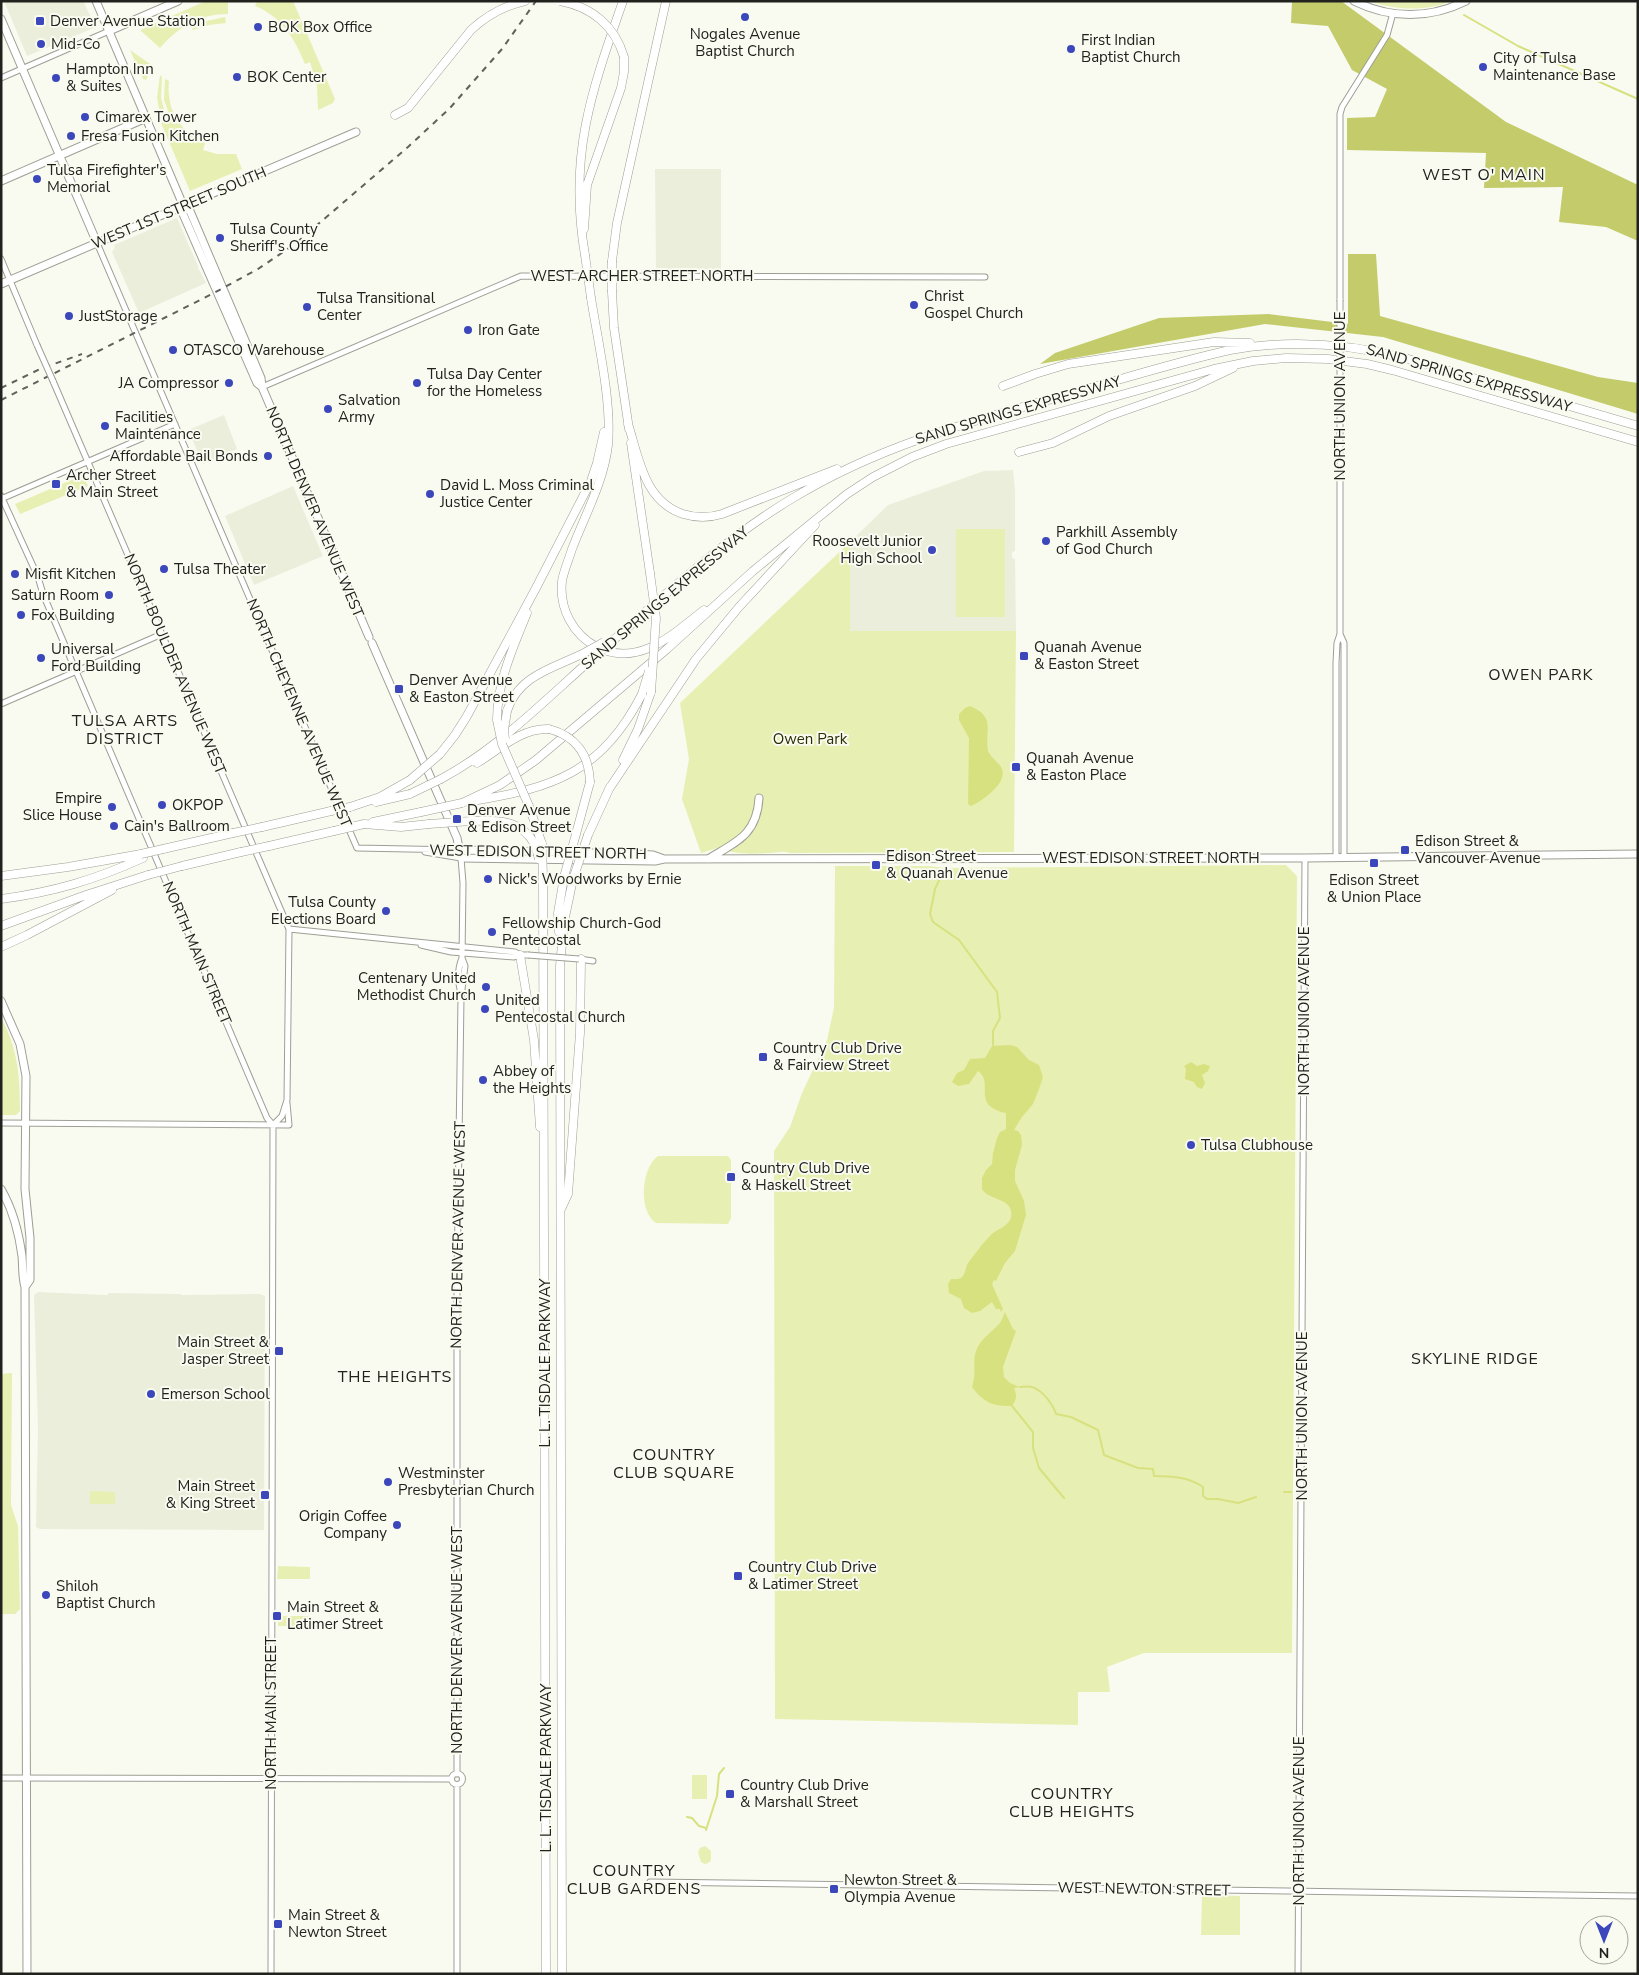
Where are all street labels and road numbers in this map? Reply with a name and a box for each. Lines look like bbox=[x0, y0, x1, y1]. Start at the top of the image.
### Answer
street label: WEST 1ST STREET SOUTH bbox=[88, 162, 270, 254]
street label: WEST ARCHER STREET NORTH bbox=[530, 266, 754, 286]
street label: NORTH UNION AVENUE bbox=[1330, 312, 1350, 480]
street label: SAND SPRINGS EXPRESSWAY bbox=[1364, 339, 1575, 417]
street label: SAND SPRINGS EXPRESSWAY bbox=[913, 371, 1124, 449]
street label: NORTH DENVER AVENUE WEST bbox=[261, 403, 369, 621]
street label: SAND SPRINGS EXPRESSWAY bbox=[577, 521, 754, 674]
street label: NORTH BOULDER AVENUE WEST bbox=[119, 551, 231, 777]
street label: NORTH CHEYENNE AVENUE WEST bbox=[242, 596, 356, 830]
street label: WEST EDISON STREET NORTH bbox=[429, 840, 647, 864]
street label: WEST EDISON STREET NORTH bbox=[1042, 848, 1260, 868]
street label: NORTH MAIN STREET bbox=[158, 878, 236, 1028]
street label: NORTH UNION AVENUE bbox=[1294, 927, 1314, 1095]
street label: NORTH DENVER AVENUE WEST bbox=[446, 1121, 470, 1349]
street label: L. L. TISDALE PARKWAY bbox=[535, 1277, 555, 1448]
street label: NORTH UNION AVENUE bbox=[1292, 1332, 1312, 1500]
street label: NORTH DENVER AVENUE WEST bbox=[447, 1526, 467, 1754]
street label: NORTH MAIN STREET bbox=[261, 1636, 281, 1790]
street label: L. L. TISDALE PARKWAY bbox=[536, 1682, 556, 1853]
street label: NORTH UNION AVENUE bbox=[1289, 1737, 1309, 1905]
street label: WEST NEWTON STREET bbox=[1058, 1877, 1230, 1901]

